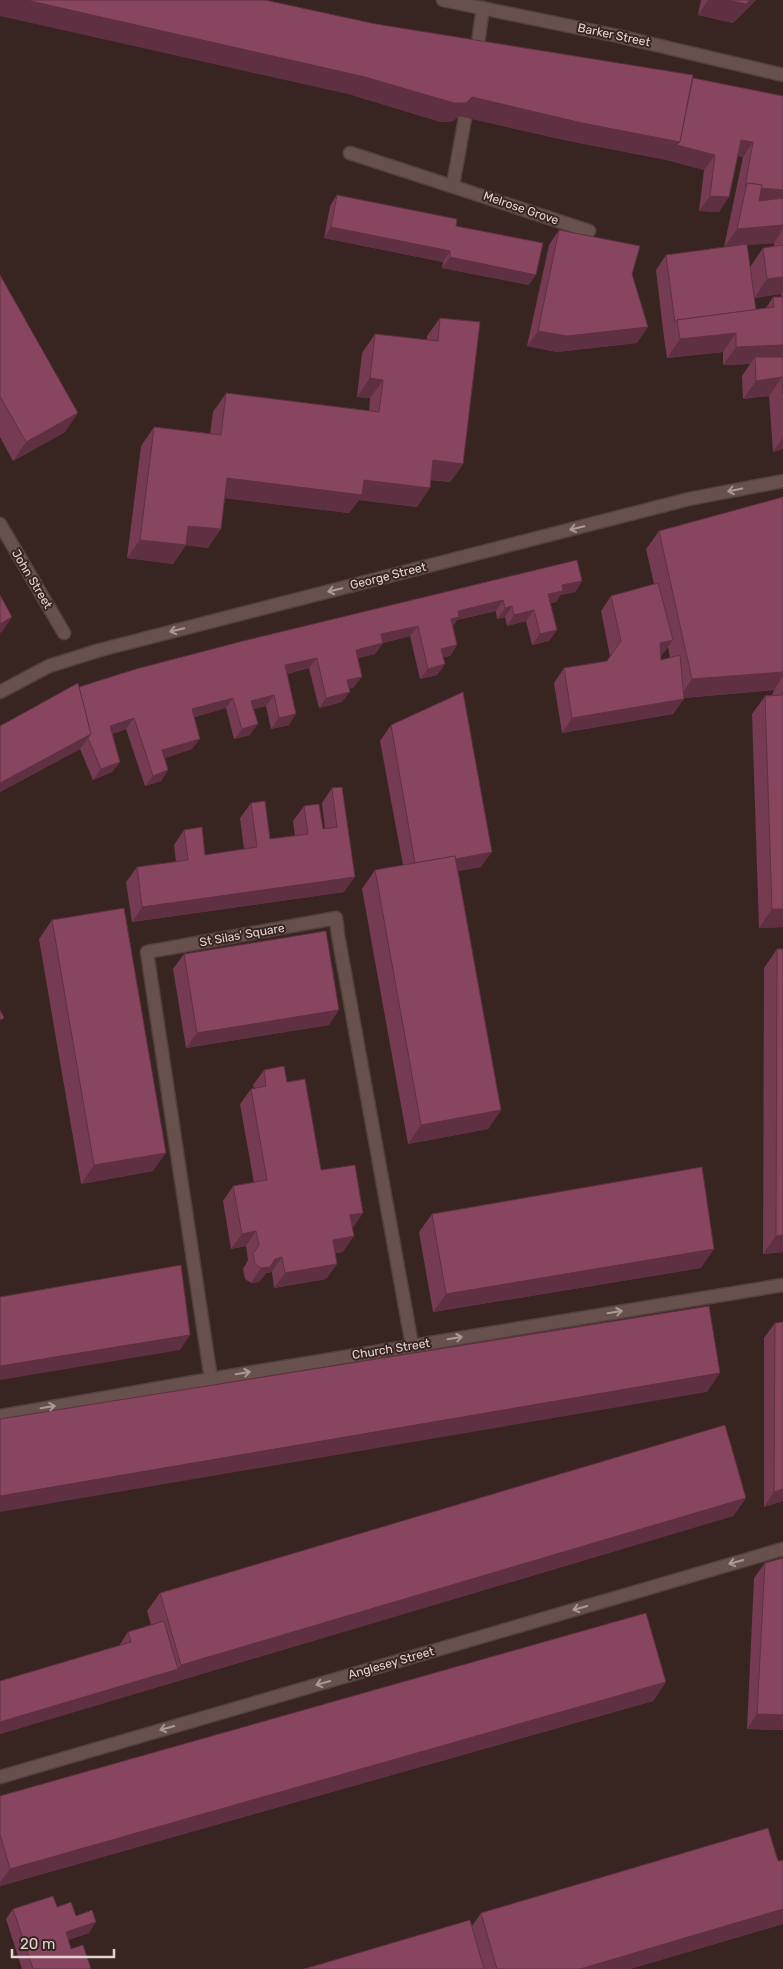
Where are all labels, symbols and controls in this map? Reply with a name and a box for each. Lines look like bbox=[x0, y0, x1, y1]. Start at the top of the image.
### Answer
street label: Barker Street bbox=[576, 20, 652, 50]
street label: Melrose Grove bbox=[482, 189, 561, 228]
one-way arrow bbox=[728, 486, 744, 496]
one-way arrow bbox=[570, 524, 586, 533]
street label: John Street bbox=[9, 547, 55, 611]
street label: George Street bbox=[349, 560, 428, 592]
one-way arrow bbox=[327, 585, 343, 595]
one-way arrow bbox=[170, 626, 186, 635]
street label: St Silas' Square bbox=[198, 921, 286, 949]
one-way arrow bbox=[607, 1307, 623, 1317]
one-way arrow bbox=[446, 1333, 462, 1343]
street label: Church Street bbox=[351, 1336, 431, 1362]
one-way arrow bbox=[234, 1368, 250, 1378]
one-way arrow bbox=[40, 1402, 56, 1412]
one-way arrow bbox=[729, 1558, 745, 1568]
one-way arrow bbox=[573, 1603, 589, 1613]
street label: Anglesey Street bbox=[346, 1644, 436, 1682]
one-way arrow bbox=[316, 1678, 332, 1688]
one-way arrow bbox=[160, 1724, 176, 1734]
scale bar bbox=[12, 1926, 115, 1958]
text: 20 m bbox=[20, 1935, 55, 1953]

